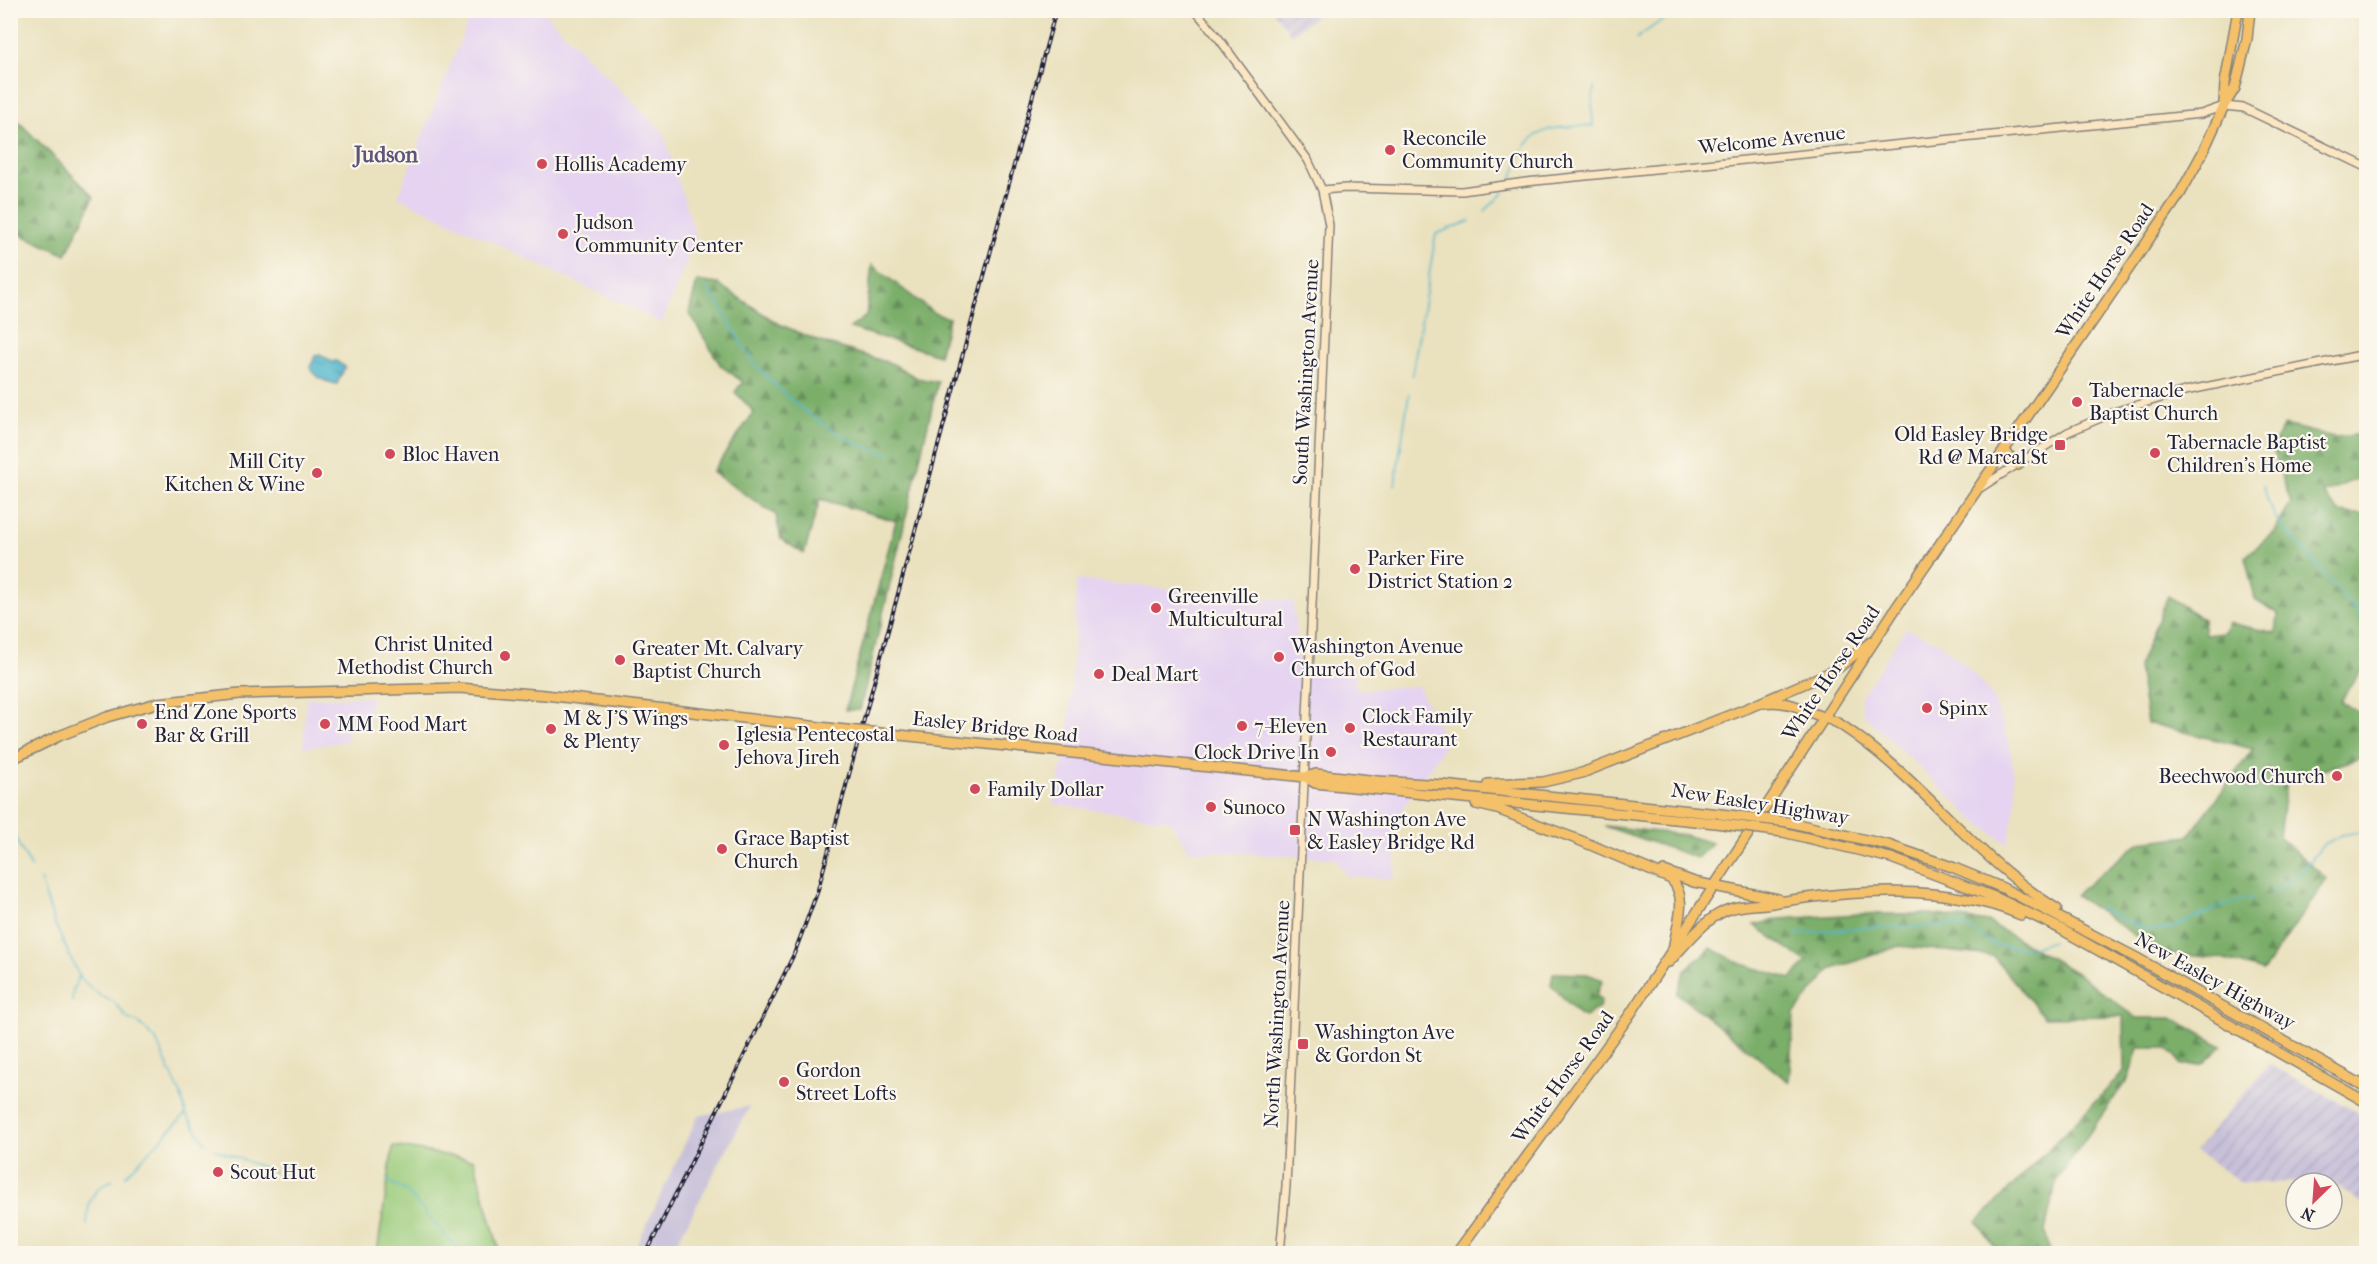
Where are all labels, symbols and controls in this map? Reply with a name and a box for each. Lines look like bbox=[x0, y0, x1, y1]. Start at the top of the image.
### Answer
street label: Welcome Avenue bbox=[1696, 121, 1847, 159]
place label: Reconcile Community Church bbox=[1402, 127, 1574, 173]
district label: Judson bbox=[352, 142, 418, 168]
marker: Reconcile Community Church bbox=[1383, 143, 1397, 157]
place label: Hollis Academy bbox=[554, 153, 688, 176]
marker: Hollis Academy bbox=[535, 157, 549, 171]
street label: White Horse Road bbox=[2051, 198, 2159, 344]
place label: Judson Community Center bbox=[573, 211, 743, 257]
marker: Judson Community Center bbox=[556, 227, 570, 241]
street label: South Washington Avenue bbox=[1289, 258, 1323, 486]
place label: Tabernacle Baptist Church bbox=[2089, 379, 2219, 425]
marker: Tabernacle Baptist Church bbox=[2070, 395, 2084, 409]
place label: Old Easley Bridge Rd @ Marcal St bbox=[1894, 423, 2048, 469]
place label: Tabernacle Baptist Children's Home bbox=[2167, 431, 2327, 477]
marker: Old Easley Bridge Rd @ Marcal St bbox=[2053, 438, 2067, 452]
place label: Bloc Haven bbox=[402, 443, 500, 466]
marker: Tabernacle Baptist Children's Home bbox=[2148, 446, 2162, 460]
marker: Bloc Haven bbox=[383, 447, 397, 461]
place label: Mill City Kitchen & Wine bbox=[164, 450, 306, 496]
marker: Mill City Kitchen & Wine bbox=[310, 466, 324, 480]
place label: Parker Fire District Station 2 bbox=[1367, 547, 1513, 593]
marker: Parker Fire District Station 2 bbox=[1348, 562, 1362, 576]
place label: Greenville Multicultural bbox=[1168, 585, 1283, 631]
street label: White Horse Road bbox=[1777, 600, 1885, 746]
marker: Greenville Multicultural bbox=[1149, 601, 1163, 615]
place label: Christ United Methodist Church bbox=[337, 633, 494, 679]
place label: Washington Avenue Church of God bbox=[1290, 635, 1463, 681]
place label: Greater Mt. Calvary Baptist Church bbox=[632, 637, 804, 683]
marker: Christ United Methodist Church bbox=[498, 649, 512, 663]
marker: Washington Avenue Church of God bbox=[1272, 650, 1286, 664]
marker: Greater Mt. Calvary Baptist Church bbox=[613, 653, 627, 667]
place label: Deal Mart bbox=[1111, 663, 1199, 686]
marker: Deal Mart bbox=[1092, 667, 1106, 681]
place label: Spinx bbox=[1939, 697, 1989, 720]
place label: End Zone Sports Bar & Grill bbox=[154, 701, 296, 747]
marker: Spinx bbox=[1920, 701, 1934, 715]
place label: Clock Family Restaurant bbox=[1362, 705, 1474, 751]
place label: M & J'S Wings & Plenty bbox=[563, 707, 688, 753]
street label: Easley Bridge Road bbox=[911, 707, 1080, 747]
place label: MM Food Mart bbox=[337, 713, 467, 736]
place label: 7-Eleven bbox=[1254, 715, 1328, 738]
marker: End Zone Sports Bar & Grill bbox=[135, 717, 149, 731]
marker: MM Food Mart bbox=[318, 717, 332, 731]
marker: 7-Eleven bbox=[1235, 719, 1249, 733]
marker: Clock Family Restaurant bbox=[1343, 721, 1357, 735]
marker: M & J'S Wings & Plenty bbox=[544, 722, 558, 736]
place label: Iglesia Pentecostal Jehova Jireh bbox=[734, 723, 895, 769]
marker: Iglesia Pentecostal Jehova Jireh bbox=[717, 738, 731, 752]
place label: Clock Drive In bbox=[1194, 741, 1319, 764]
marker: Clock Drive In bbox=[1324, 745, 1338, 759]
place label: Beechwood Church bbox=[2159, 765, 2326, 788]
marker: Beechwood Church bbox=[2330, 769, 2344, 783]
place label: Family Dollar bbox=[987, 778, 1104, 801]
street label: New Easley Highway bbox=[1669, 779, 1852, 830]
marker: Family Dollar bbox=[968, 782, 982, 796]
place label: Sunoco bbox=[1223, 796, 1285, 819]
marker: Sunoco bbox=[1204, 800, 1218, 814]
place label: N Washington Ave & Easley Bridge Rd bbox=[1307, 808, 1476, 854]
marker: N Washington Ave & Easley Bridge Rd bbox=[1288, 823, 1302, 837]
place label: Grace Baptist Church bbox=[734, 827, 850, 873]
marker: Grace Baptist Church bbox=[715, 842, 729, 856]
street label: North Washington Avenue bbox=[1260, 899, 1294, 1129]
street label: New Easley Highway bbox=[2131, 927, 2300, 1035]
street label: White Horse Road bbox=[1507, 1005, 1619, 1149]
place label: Washington Ave & Gordon St bbox=[1314, 1021, 1455, 1067]
marker: Washington Ave & Gordon St bbox=[1296, 1037, 1310, 1051]
place label: Gordon Street Lofts bbox=[796, 1059, 896, 1105]
marker: Gordon Street Lofts bbox=[777, 1075, 791, 1089]
place label: Scout Hut bbox=[230, 1161, 316, 1184]
marker: Scout Hut bbox=[211, 1165, 225, 1179]
north arrow bbox=[2284, 1171, 2344, 1231]
text: N bbox=[2298, 1203, 2317, 1225]

